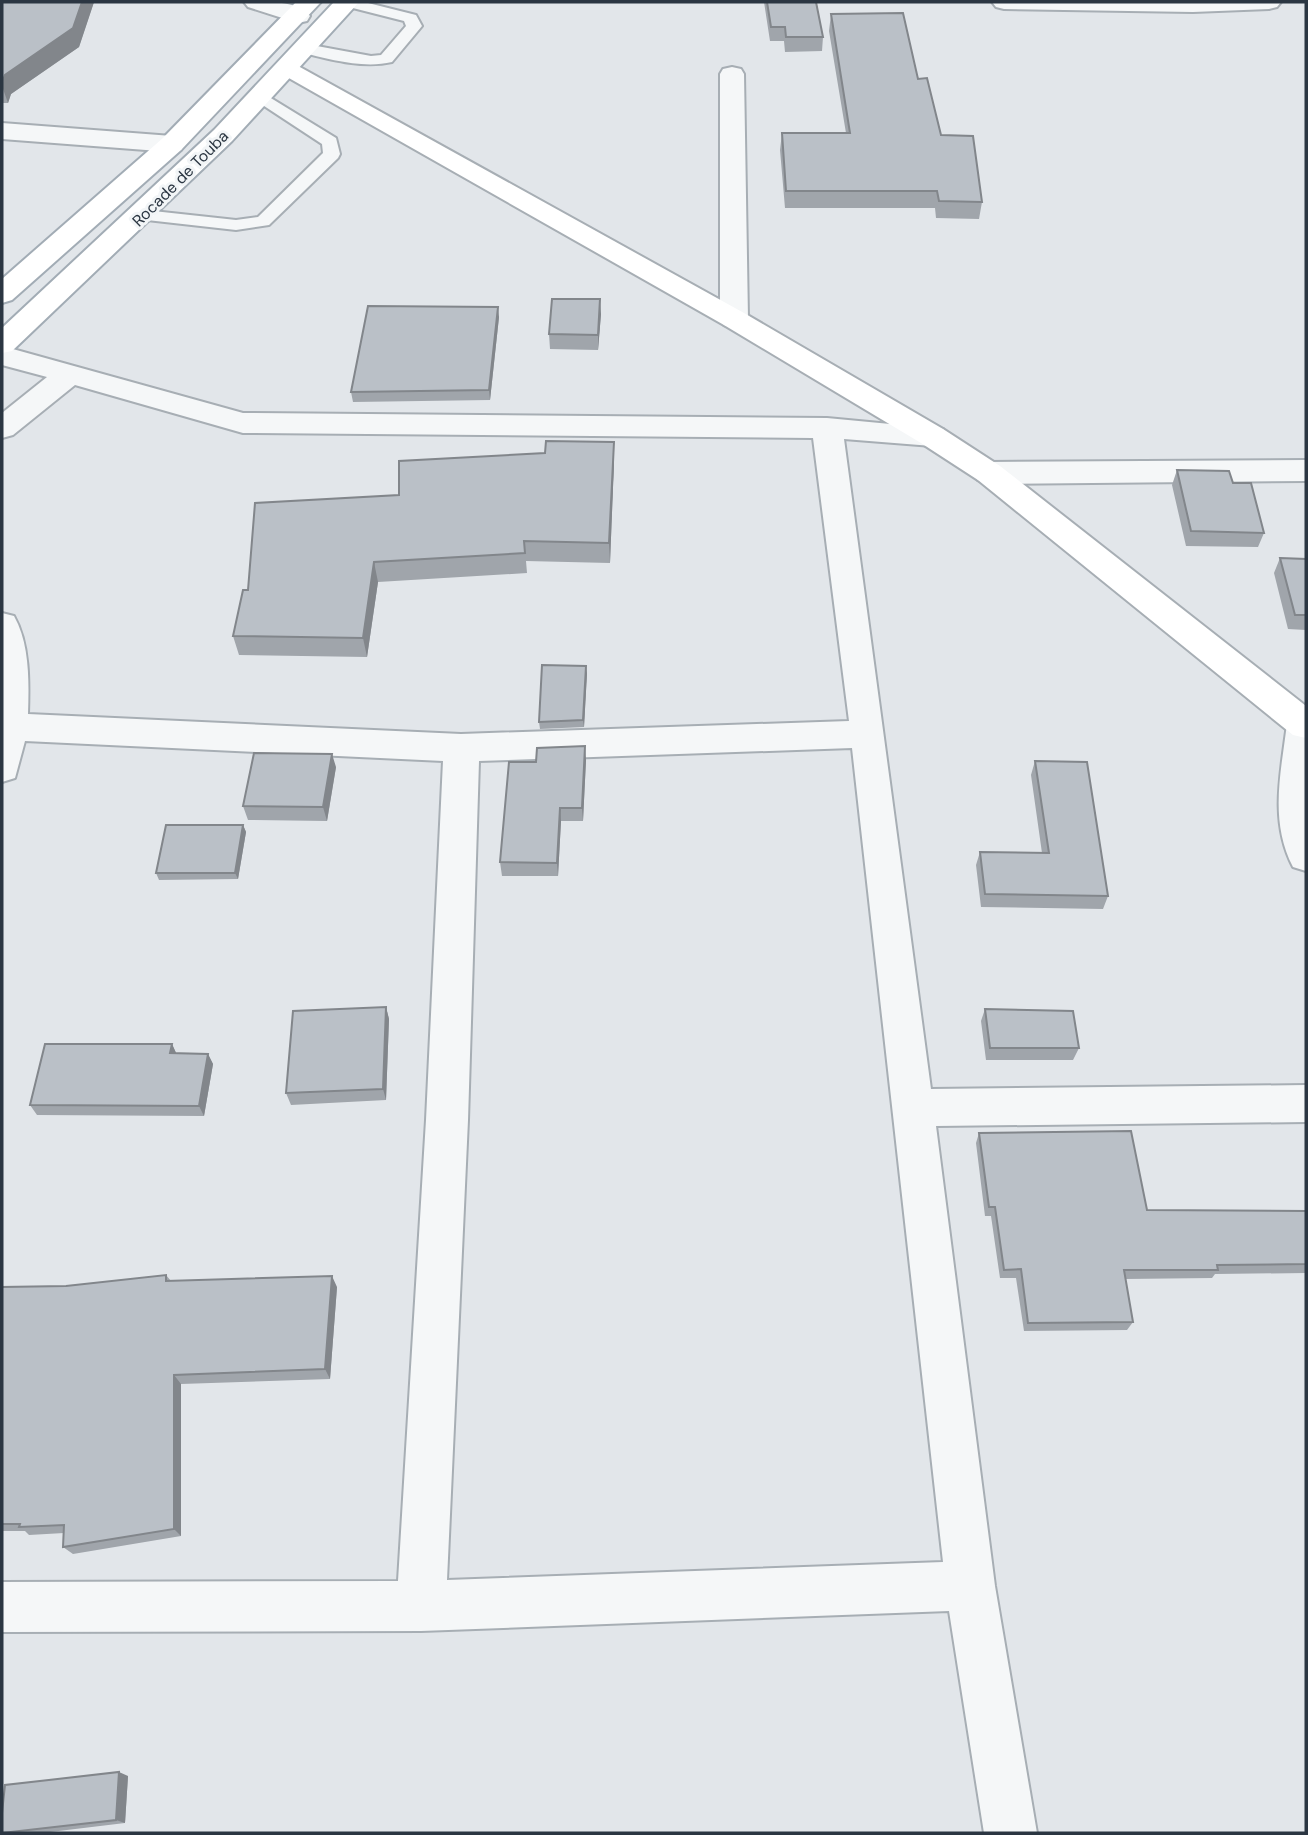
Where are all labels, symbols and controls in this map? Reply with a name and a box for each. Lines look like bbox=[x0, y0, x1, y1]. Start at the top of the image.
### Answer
street label: Rocade de Touba bbox=[128, 126, 233, 231]

